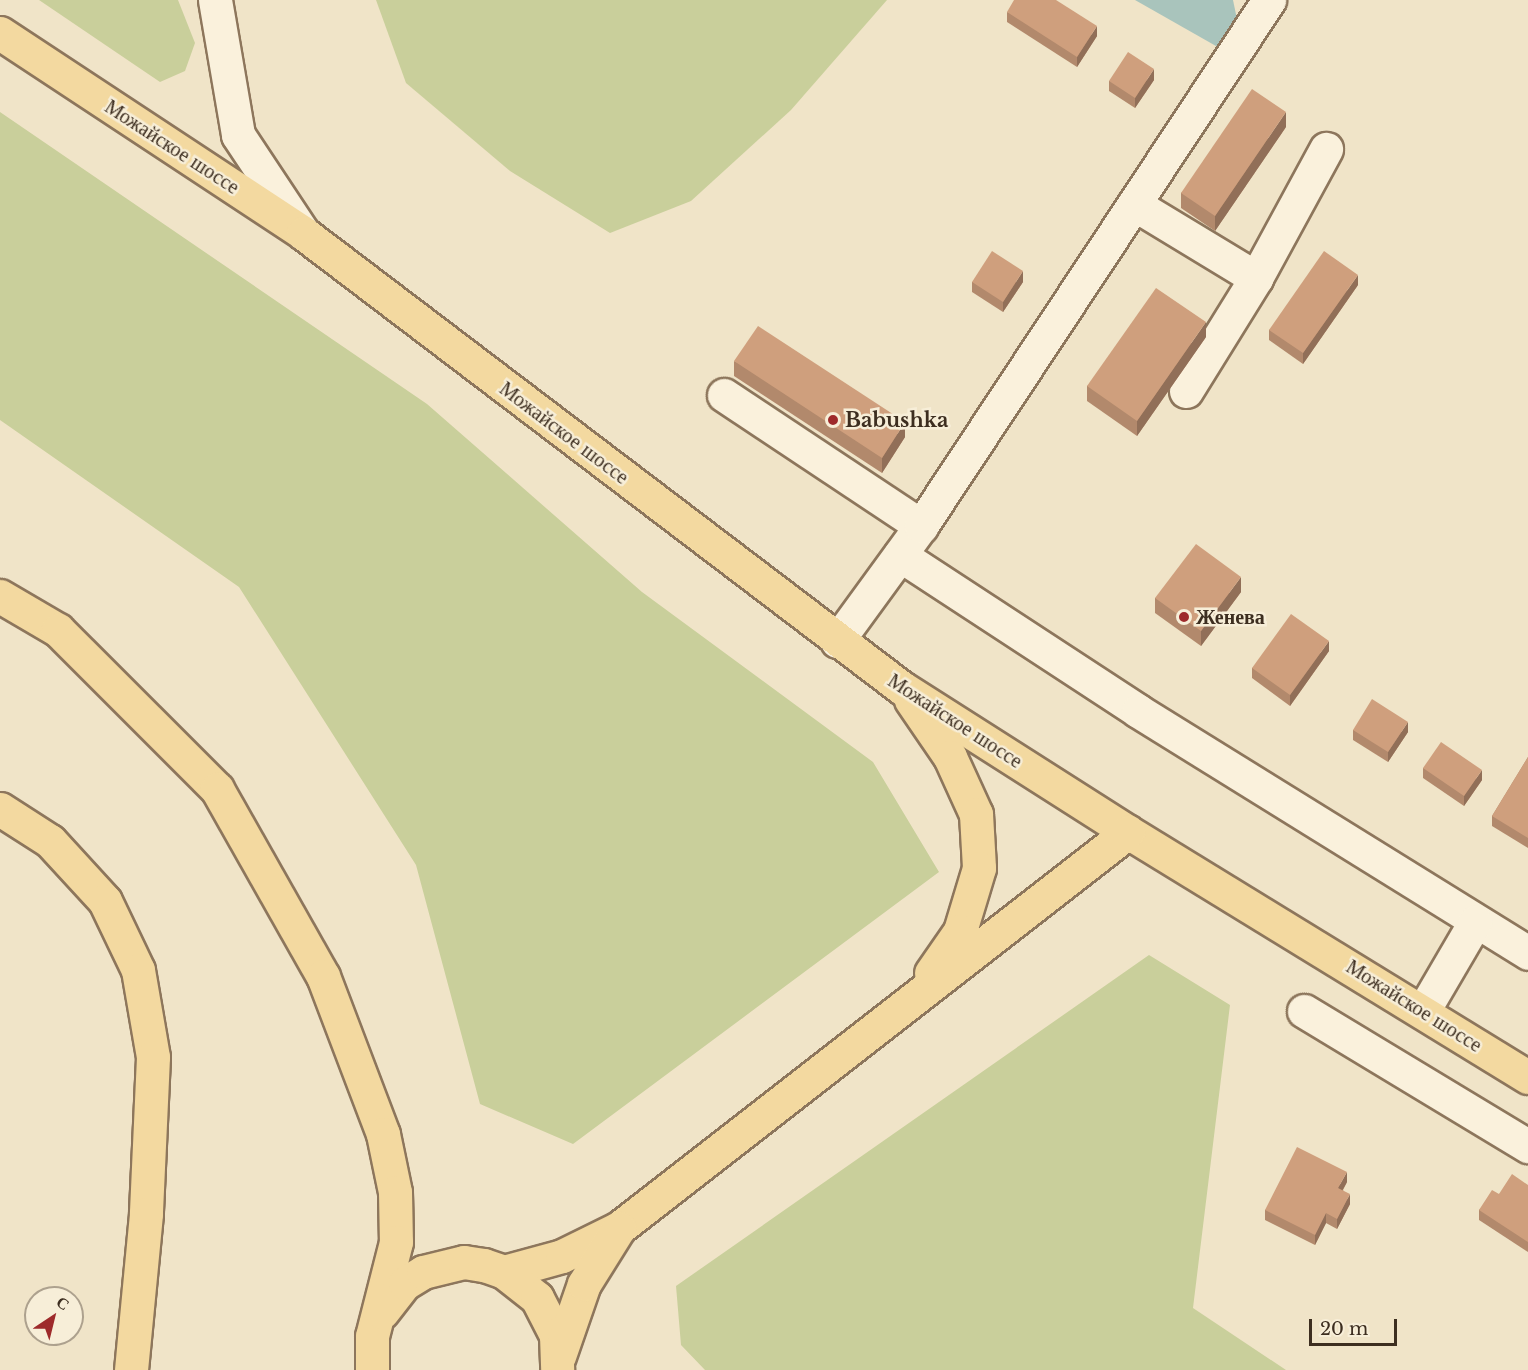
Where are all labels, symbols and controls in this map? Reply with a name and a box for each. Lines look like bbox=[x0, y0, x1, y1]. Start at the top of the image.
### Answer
street label: Можайское шоссе bbox=[100, 95, 244, 199]
street label: Можайское шоссе bbox=[495, 377, 633, 489]
place label: Babushka bbox=[845, 408, 948, 432]
marker: Babushka bbox=[826, 413, 840, 427]
place label: Женева bbox=[1196, 605, 1265, 629]
marker: Женева bbox=[1177, 610, 1191, 624]
street label: Можайское шоссе bbox=[883, 669, 1027, 773]
street label: Можайское шоссе bbox=[1342, 955, 1486, 1057]
north arrow bbox=[24, 1286, 84, 1346]
text: С bbox=[53, 1291, 74, 1314]
scale bar bbox=[1312, 1307, 1400, 1345]
text: 20 m bbox=[1320, 1318, 1368, 1340]

